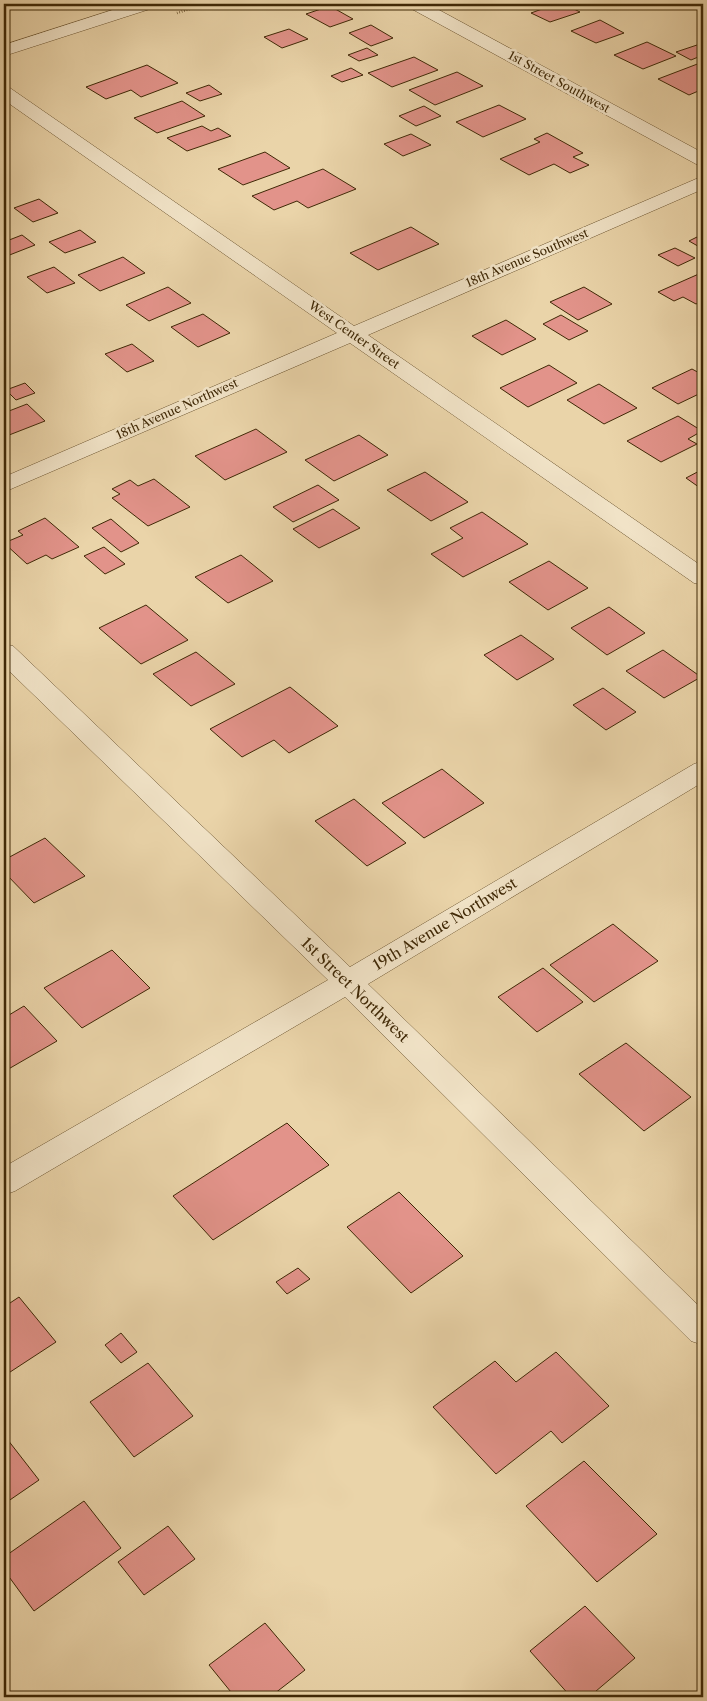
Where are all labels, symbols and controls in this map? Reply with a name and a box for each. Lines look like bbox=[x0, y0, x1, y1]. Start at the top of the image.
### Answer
street label: 1st Street Southwest bbox=[506, 47, 613, 116]
street label: 18th Avenue Southwest bbox=[463, 225, 591, 290]
street label: West Center Street bbox=[305, 297, 403, 372]
street label: 18th Avenue Northwest bbox=[114, 375, 241, 442]
street label: 19th Avenue Northwest bbox=[369, 873, 521, 974]
street label: 1st Street Northwest bbox=[297, 933, 414, 1046]

